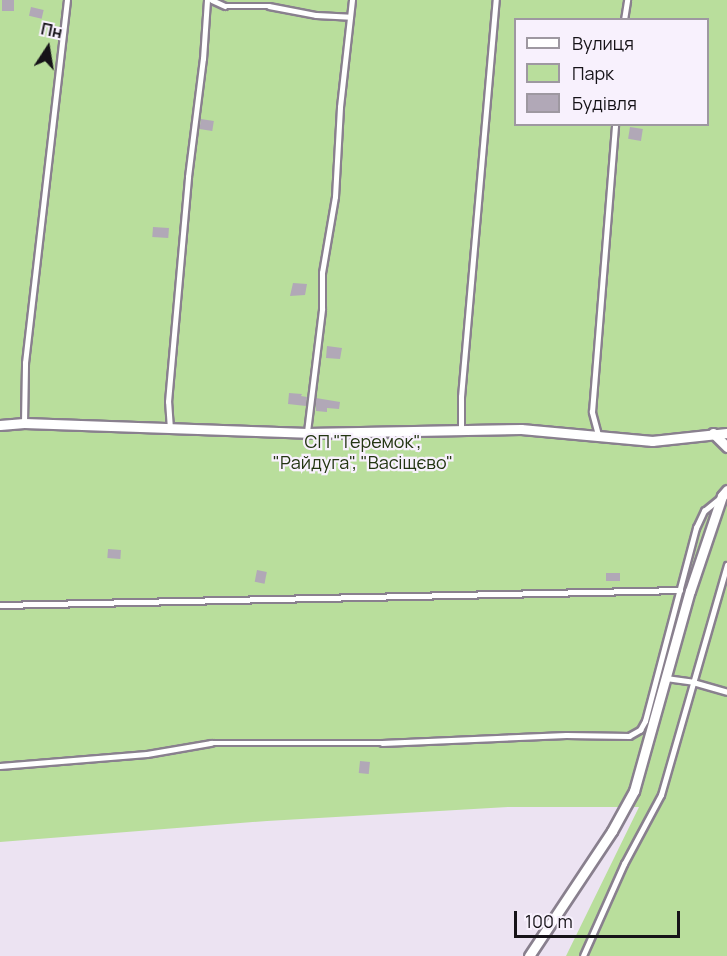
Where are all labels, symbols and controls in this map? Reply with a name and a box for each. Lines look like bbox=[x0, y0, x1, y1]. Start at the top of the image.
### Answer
text: Пн bbox=[39, 17, 65, 43]
north arrow bbox=[18, 18, 78, 78]
legend bbox=[514, 18, 709, 126]
text: Вулиця bbox=[572, 31, 634, 55]
text: Парк bbox=[572, 61, 614, 85]
text: Будівля bbox=[572, 91, 637, 115]
park label: СП "Теремок", "Райдуга", "Васіщєво" bbox=[273, 431, 453, 474]
scale bar bbox=[517, 899, 684, 937]
text: 100 m bbox=[525, 909, 573, 933]

